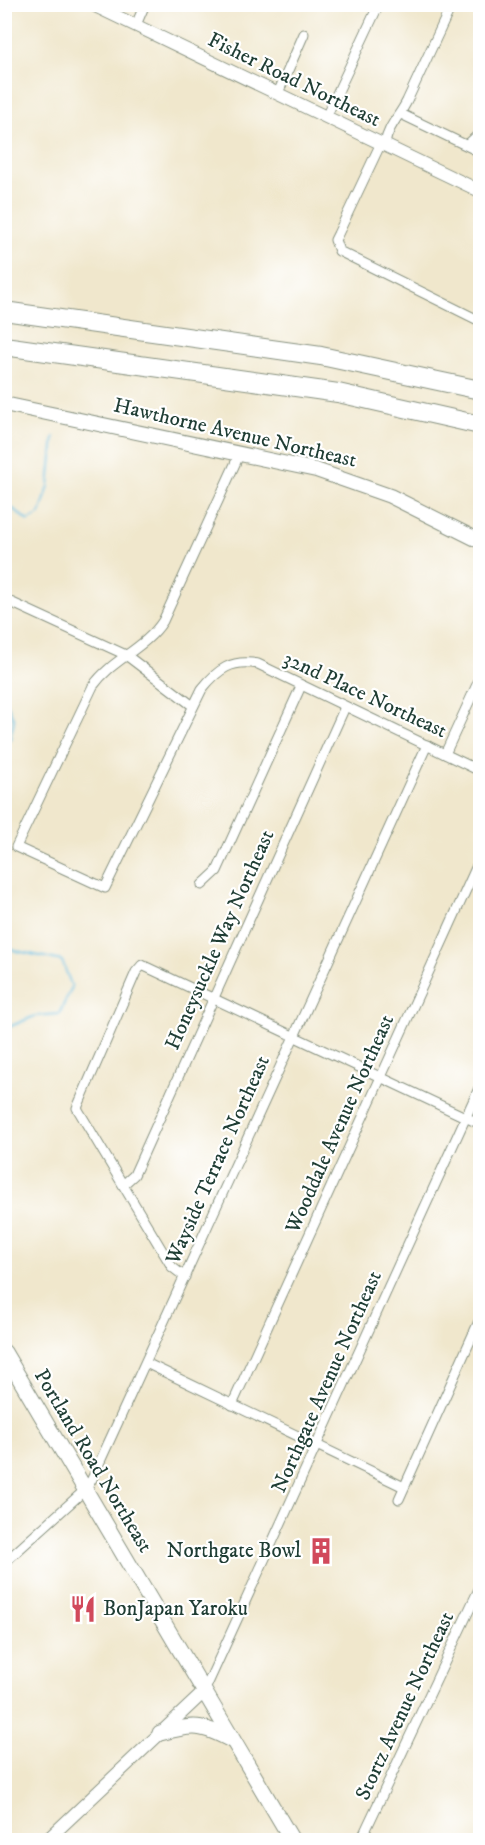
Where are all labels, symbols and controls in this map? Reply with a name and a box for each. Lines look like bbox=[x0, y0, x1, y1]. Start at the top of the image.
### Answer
street label: Fisher Road Northeast bbox=[203, 27, 385, 133]
street label: Hawthorne Avenue Northeast bbox=[111, 392, 359, 474]
street label: 32nd Place Northeast bbox=[279, 646, 451, 744]
street label: Honeysuckle Way Northeast bbox=[160, 826, 280, 1054]
street label: Wooddale Avenue Northeast bbox=[280, 1010, 400, 1238]
street label: Wayside Terrace Northeast bbox=[160, 1051, 276, 1269]
street label: Northgate Avenue Northeast bbox=[266, 1267, 388, 1497]
street label: Portland Road Northeast bbox=[28, 1365, 158, 1558]
building icon: Northgate Bowl bbox=[306, 1536, 336, 1566]
place label: Northgate Bowl bbox=[167, 1538, 302, 1564]
restaurant icon: BonJapan Yaroku bbox=[68, 1594, 98, 1624]
place label: BonJapan Yaroku bbox=[103, 1596, 248, 1622]
street label: Stortz Avenue Northeast bbox=[350, 1607, 460, 1804]

